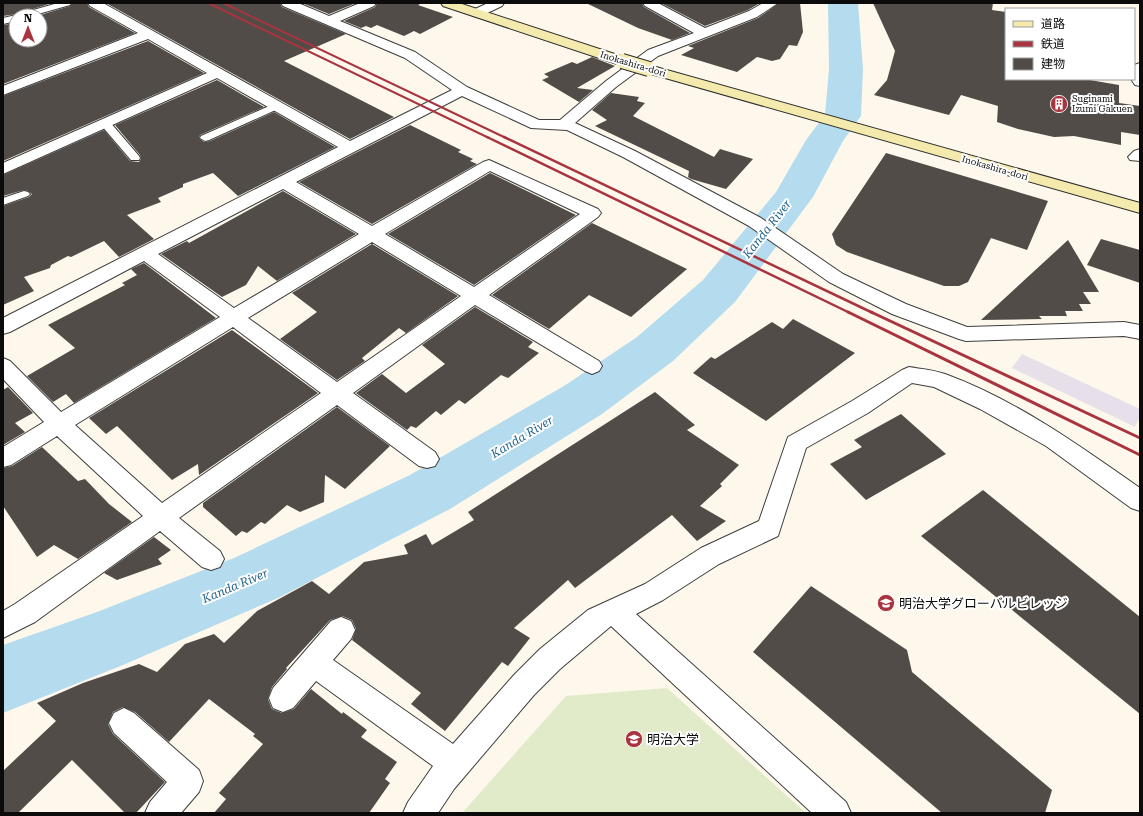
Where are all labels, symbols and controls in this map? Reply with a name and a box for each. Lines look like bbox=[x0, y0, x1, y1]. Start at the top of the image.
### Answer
north arrow bbox=[8, 8, 48, 48]
legend bbox=[1005, 8, 1135, 80]
text: N bbox=[24, 12, 33, 25]
text: 道路 bbox=[1041, 17, 1065, 31]
text: 鉄道 bbox=[1041, 37, 1065, 51]
street label: Inokashira-dori bbox=[599, 49, 667, 79]
text: 建物 bbox=[1041, 57, 1065, 71]
building icon: Suginami Izumi Gakuen bbox=[1049, 94, 1069, 114]
place label: Suginami Izumi Gakuen bbox=[1072, 94, 1133, 114]
street label: Inokashira-dori bbox=[961, 154, 1029, 182]
water label: Kanda River bbox=[739, 197, 794, 262]
water label: Kanda River bbox=[488, 413, 556, 462]
water label: Kanda River bbox=[199, 566, 270, 607]
school or university icon: 明治大学グローバルビレッジ bbox=[876, 593, 896, 613]
place label: 明治大学グローバルビレッジ bbox=[899, 596, 1068, 611]
school or university icon: 明治大学 bbox=[624, 729, 644, 749]
place label: 明治大学 bbox=[647, 732, 699, 747]

